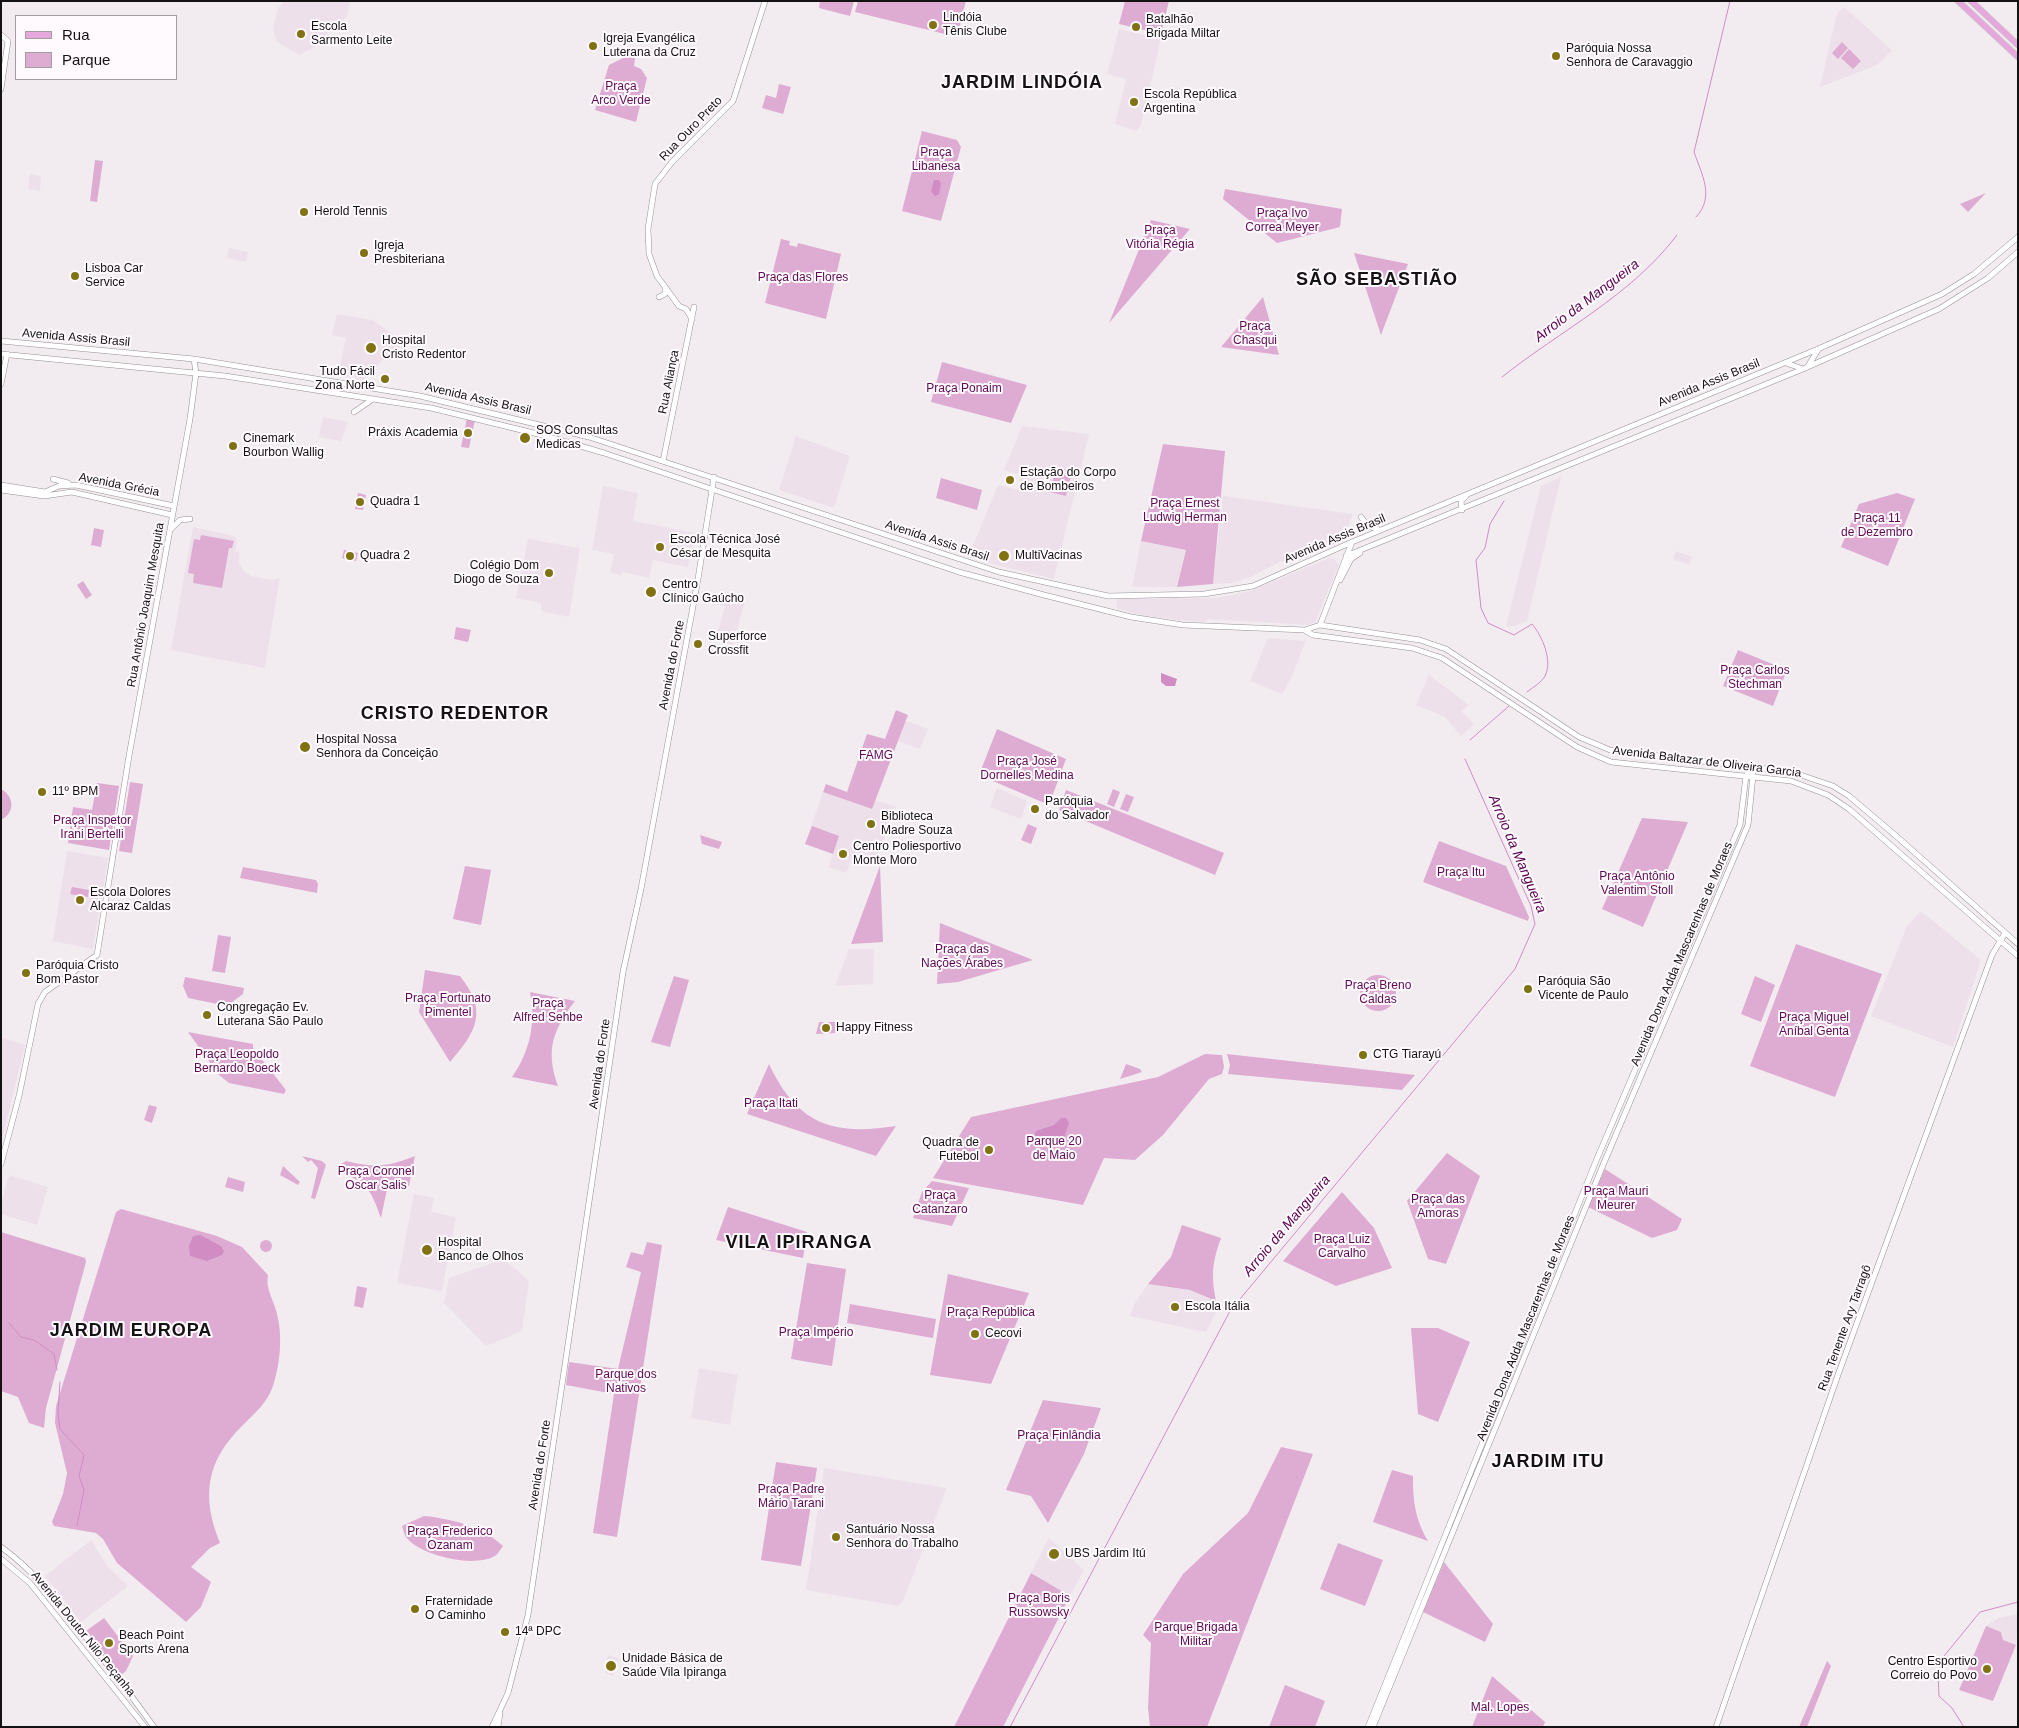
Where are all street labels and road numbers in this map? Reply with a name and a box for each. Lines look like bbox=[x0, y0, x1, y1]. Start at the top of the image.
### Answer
street label: Rua Ouro Preto bbox=[657, 94, 725, 164]
street label: Avenida Assis Brasil bbox=[21, 326, 131, 350]
street label: Rua Aliança bbox=[656, 349, 682, 415]
street label: Avenida Assis Brasil bbox=[1656, 356, 1762, 410]
street label: Avenida Assis Brasil bbox=[424, 380, 532, 418]
street label: Avenida Grécia bbox=[77, 470, 161, 500]
street label: Avenida Assis Brasil bbox=[1282, 511, 1388, 567]
street label: Avenida Assis Brasil bbox=[883, 517, 991, 565]
street label: Rua Antônio Joaquim Mesquita bbox=[124, 522, 168, 688]
street label: Avenida do Forte bbox=[656, 619, 688, 711]
street label: Avenida Baltazar de Oliveira Garcia bbox=[1612, 743, 1802, 781]
street label: Avenida Dona Adda Mascarenhas de Moraes bbox=[1628, 840, 1736, 1068]
street label: Avenida do Forte bbox=[587, 1018, 613, 1110]
street label: Avenida Dona Adda Mascarenhas de Moraes bbox=[1474, 1213, 1578, 1443]
street label: Rua Tenente Ary Tarragô bbox=[1815, 1263, 1875, 1393]
street label: Avenida do Forte bbox=[526, 1419, 554, 1511]
street label: Avenida Doutor Nilo Peçanha bbox=[28, 1568, 138, 1700]

